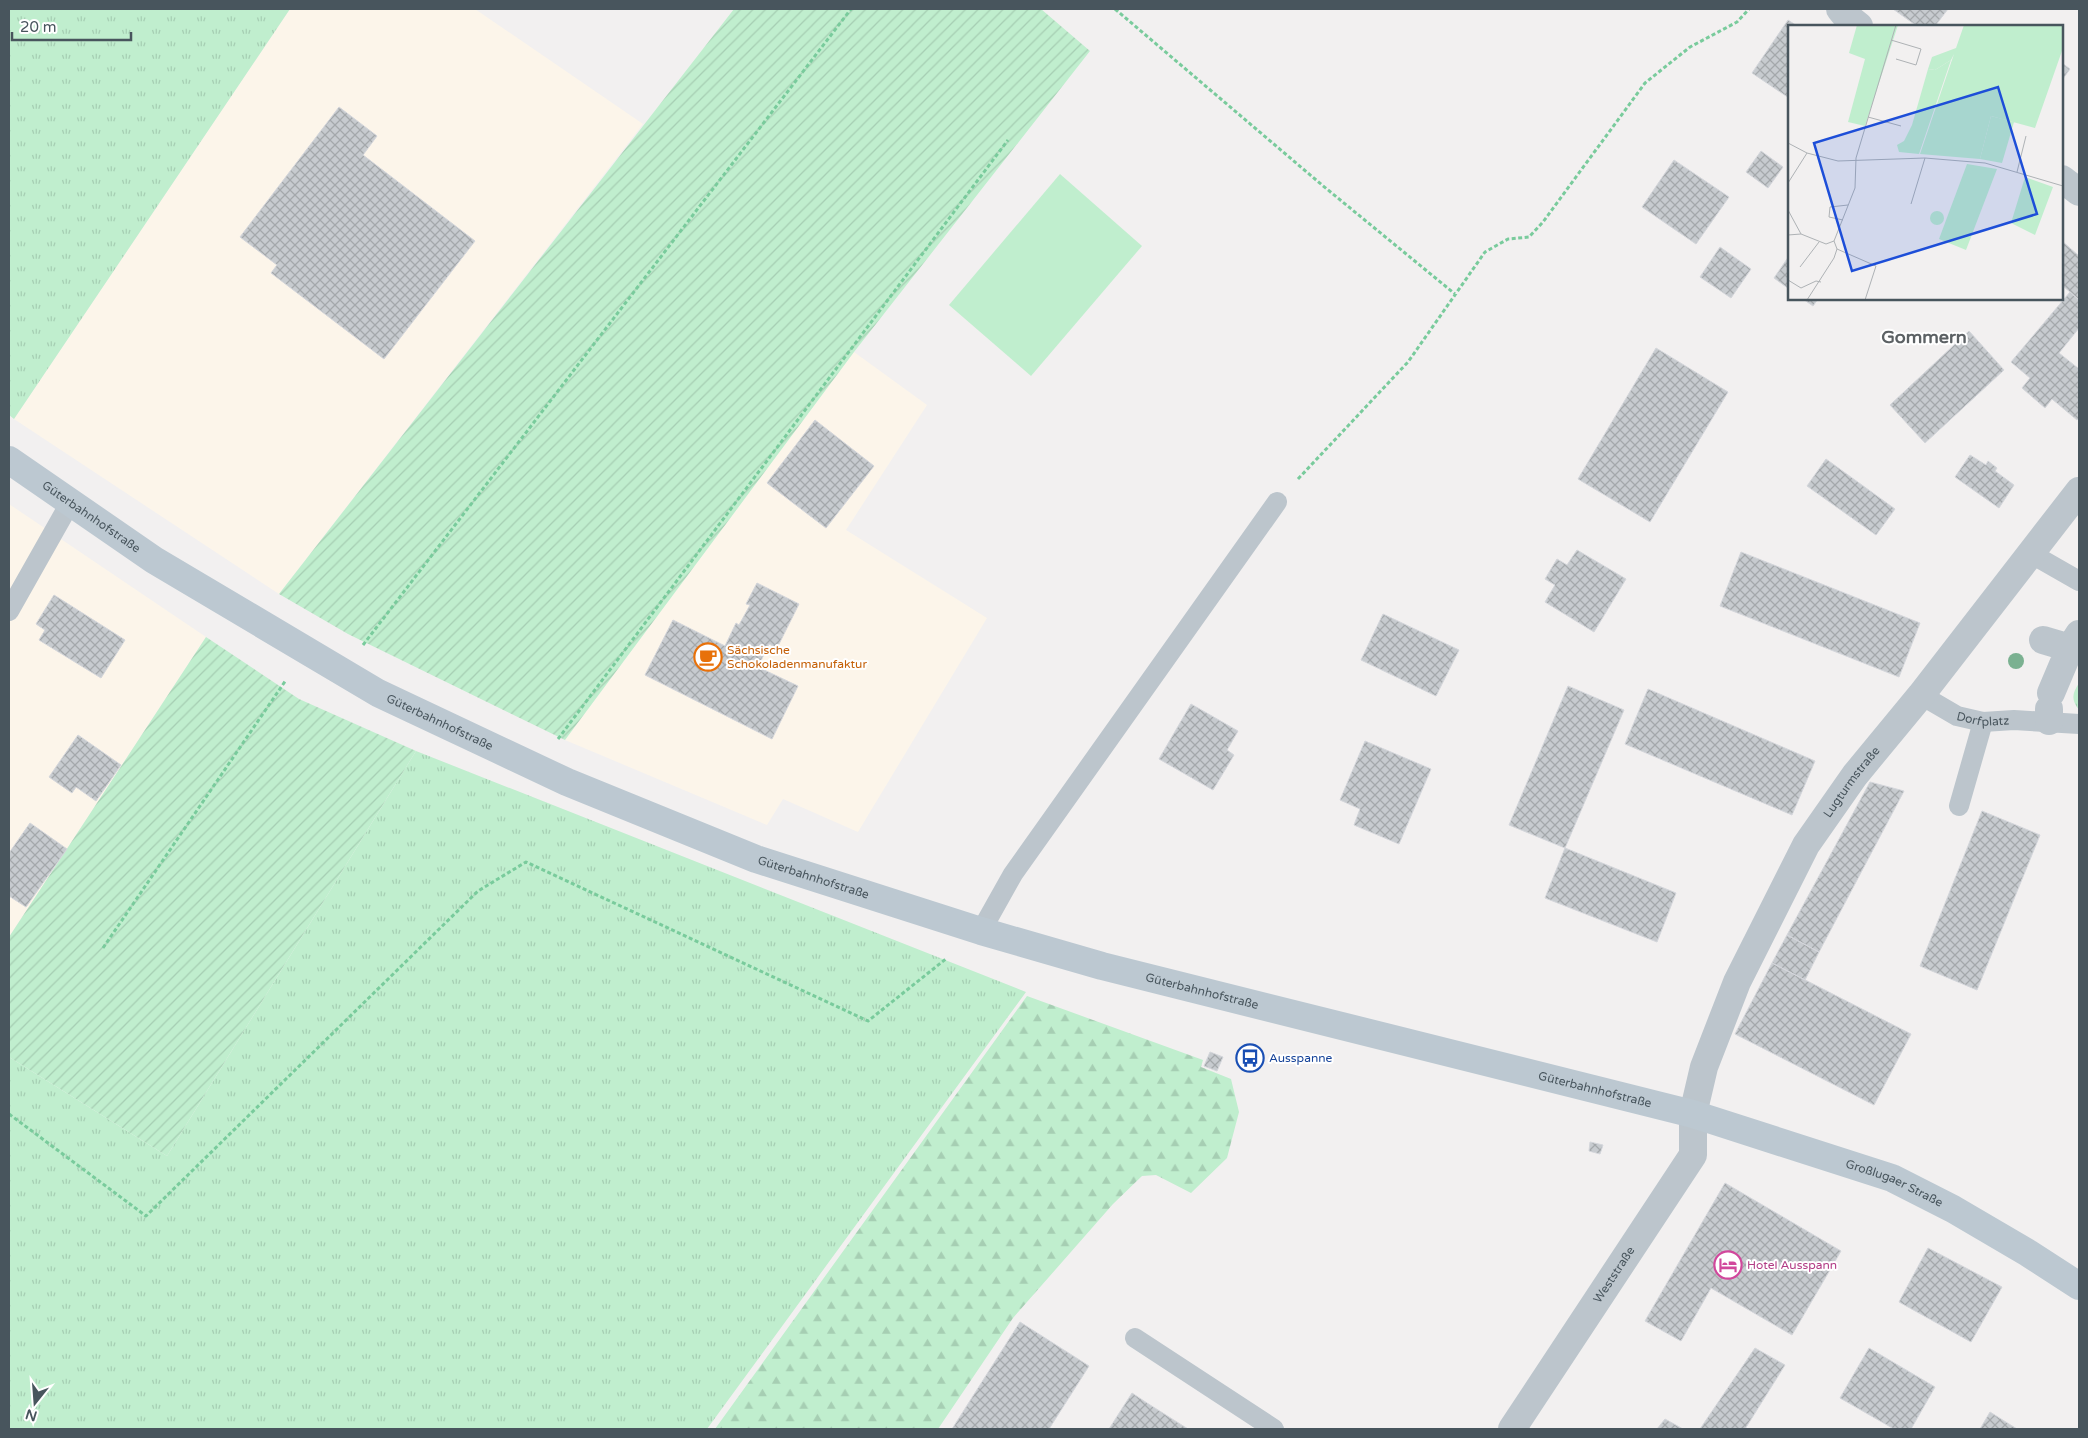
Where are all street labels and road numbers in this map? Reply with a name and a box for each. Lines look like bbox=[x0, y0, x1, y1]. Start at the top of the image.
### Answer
street label: Güterbahnhofstraße bbox=[40, 478, 143, 556]
street label: Güterbahnhofstraße bbox=[384, 691, 496, 753]
street label: Dorfplatz bbox=[1955, 709, 2010, 729]
street label: Lugturmstraße bbox=[1820, 743, 1883, 820]
street label: Güterbahnhofstraße bbox=[756, 853, 871, 902]
street label: Güterbahnhofstraße bbox=[1144, 970, 1260, 1012]
street label: Güterbahnhofstraße bbox=[1537, 1069, 1653, 1110]
street label: Großlugaer Straße bbox=[1844, 1157, 1945, 1210]
street label: Weststraße bbox=[1590, 1244, 1638, 1305]

